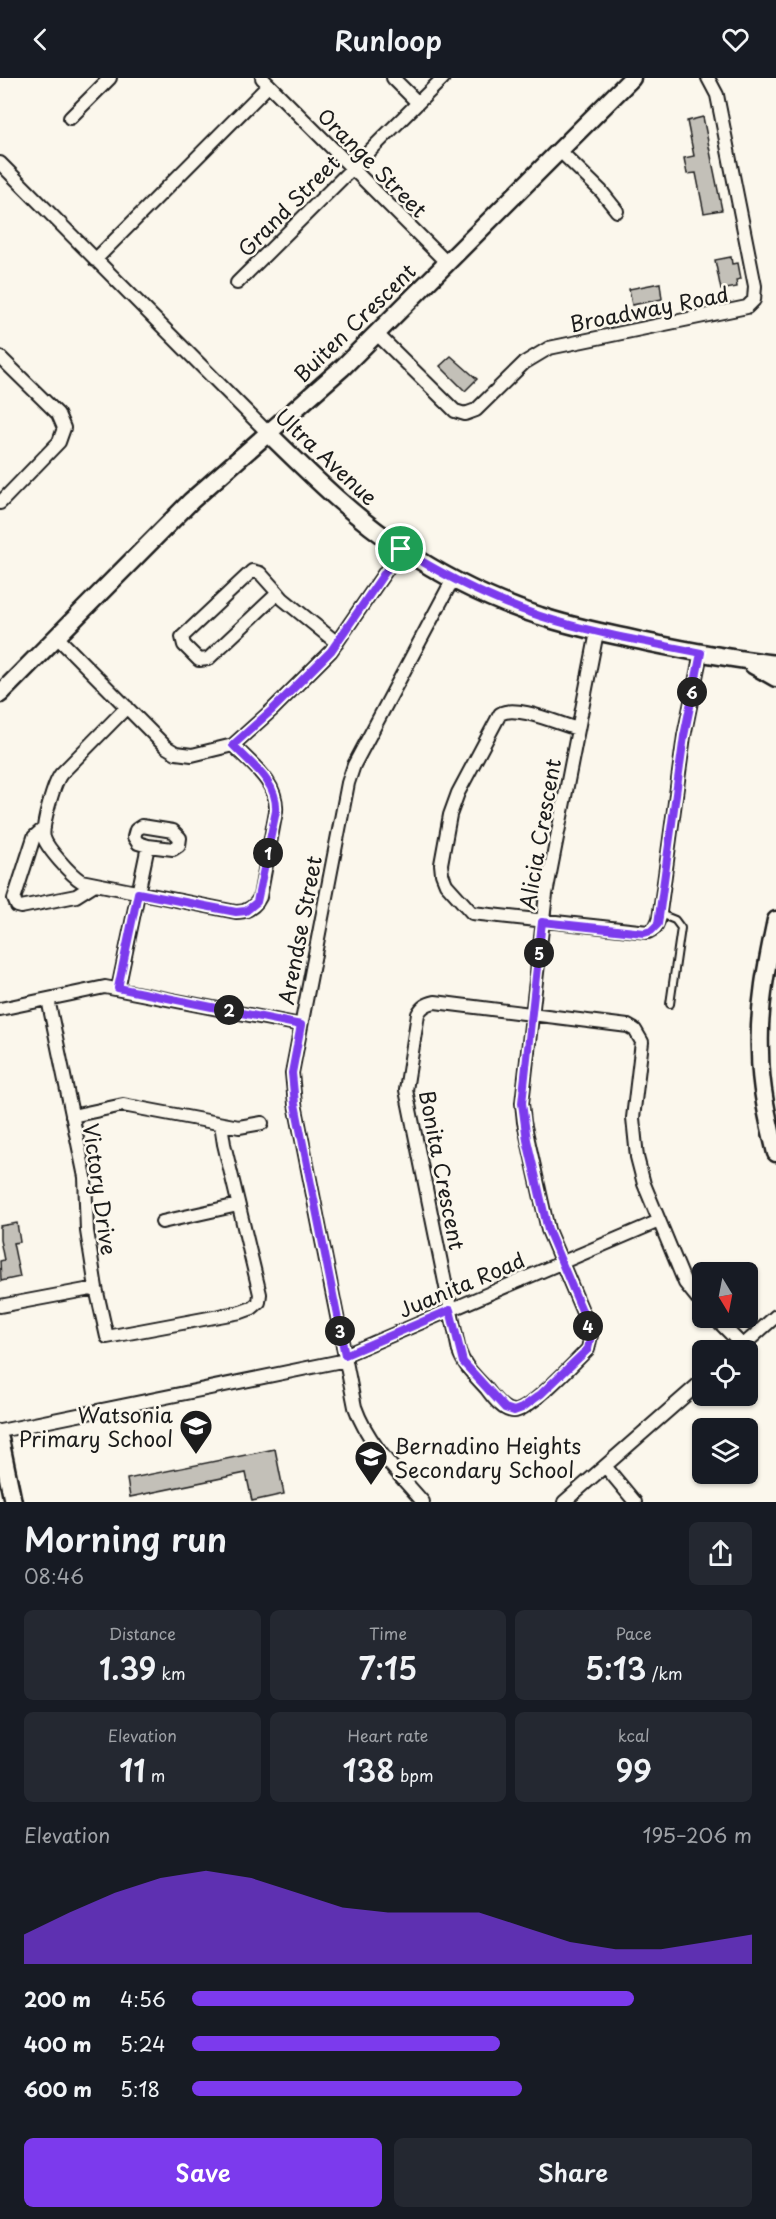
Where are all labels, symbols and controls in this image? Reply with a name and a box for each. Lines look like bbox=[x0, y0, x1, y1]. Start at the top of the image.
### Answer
text: Runloop bbox=[334, 19, 442, 60]
icon: back bbox=[24, 23, 57, 56]
icon: heart bbox=[719, 23, 752, 56]
street label: Orange Street bbox=[311, 100, 435, 224]
street label: Grand Street bbox=[230, 147, 346, 263]
street label: Buiten Crescent bbox=[286, 255, 422, 389]
street label: Broadway Road bbox=[567, 277, 731, 339]
street label: Ultra Avenue bbox=[269, 400, 385, 512]
pin bbox=[375, 523, 426, 574]
icon: arrive bbox=[384, 532, 417, 565]
pin: 6 bbox=[677, 677, 707, 707]
text: 6 bbox=[686, 680, 698, 704]
street label: Alicia Crescent bbox=[510, 756, 568, 912]
pin: 1 bbox=[253, 838, 283, 868]
text: 1 bbox=[264, 841, 272, 865]
street label: Arendse Street bbox=[269, 853, 329, 1007]
pin: 5 bbox=[524, 938, 554, 968]
text: 5 bbox=[534, 941, 544, 965]
pin: 2 bbox=[214, 995, 244, 1025]
text: 2 bbox=[223, 998, 235, 1022]
street label: Bonita Crescent bbox=[412, 1088, 474, 1252]
street label: Victory Drive bbox=[76, 1121, 126, 1257]
street label: Juanita Road bbox=[393, 1243, 529, 1325]
north arrow bbox=[692, 1262, 758, 1328]
map controls bbox=[692, 1262, 758, 1484]
pin: 4 bbox=[573, 1311, 603, 1341]
text: 4 bbox=[583, 1314, 593, 1338]
pin: 3 bbox=[325, 1316, 355, 1346]
text: 3 bbox=[335, 1319, 345, 1343]
button: locate bbox=[692, 1340, 758, 1406]
place label: Watsonia Primary School bbox=[18, 1398, 173, 1454]
school or university icon: Watsonia Primary School bbox=[178, 1408, 214, 1455]
button: layers bbox=[692, 1418, 758, 1484]
place label: Bernadino Heights Secondary School bbox=[394, 1429, 581, 1485]
school or university icon: Bernadino Heights Secondary School bbox=[353, 1439, 389, 1486]
text: Morning run bbox=[24, 1513, 227, 1563]
button: share bbox=[689, 1522, 752, 1585]
text: 08:46 bbox=[24, 1561, 84, 1591]
text: Distance bbox=[109, 1621, 176, 1645]
text: Time bbox=[369, 1621, 407, 1645]
text: Pace bbox=[616, 1621, 652, 1645]
text: 1.39 bbox=[99, 1645, 156, 1690]
text: 7:15 bbox=[359, 1645, 417, 1690]
text: 5:13 bbox=[585, 1645, 647, 1690]
text: km bbox=[156, 1661, 186, 1685]
text: /km bbox=[647, 1661, 682, 1685]
text: Elevation bbox=[108, 1723, 177, 1747]
text: Heart rate bbox=[348, 1723, 428, 1747]
text: kcal bbox=[618, 1723, 650, 1747]
text: 11 bbox=[119, 1747, 146, 1792]
text: 138 bbox=[343, 1747, 395, 1792]
text: 99 bbox=[615, 1747, 652, 1792]
text: m bbox=[146, 1763, 165, 1787]
text: bpm bbox=[395, 1763, 433, 1787]
text: Elevation bbox=[24, 1820, 110, 1850]
text: 195–206 m bbox=[643, 1820, 752, 1850]
text: 200 m bbox=[24, 1984, 91, 2014]
text: 4:56 bbox=[120, 1984, 166, 2014]
text: 400 m bbox=[24, 2029, 92, 2059]
text: 5:24 bbox=[120, 2029, 165, 2059]
text: 600 m bbox=[24, 2074, 92, 2104]
text: 5:18 bbox=[120, 2074, 160, 2104]
button: Save bbox=[24, 2138, 382, 2207]
button: Share bbox=[394, 2138, 752, 2207]

